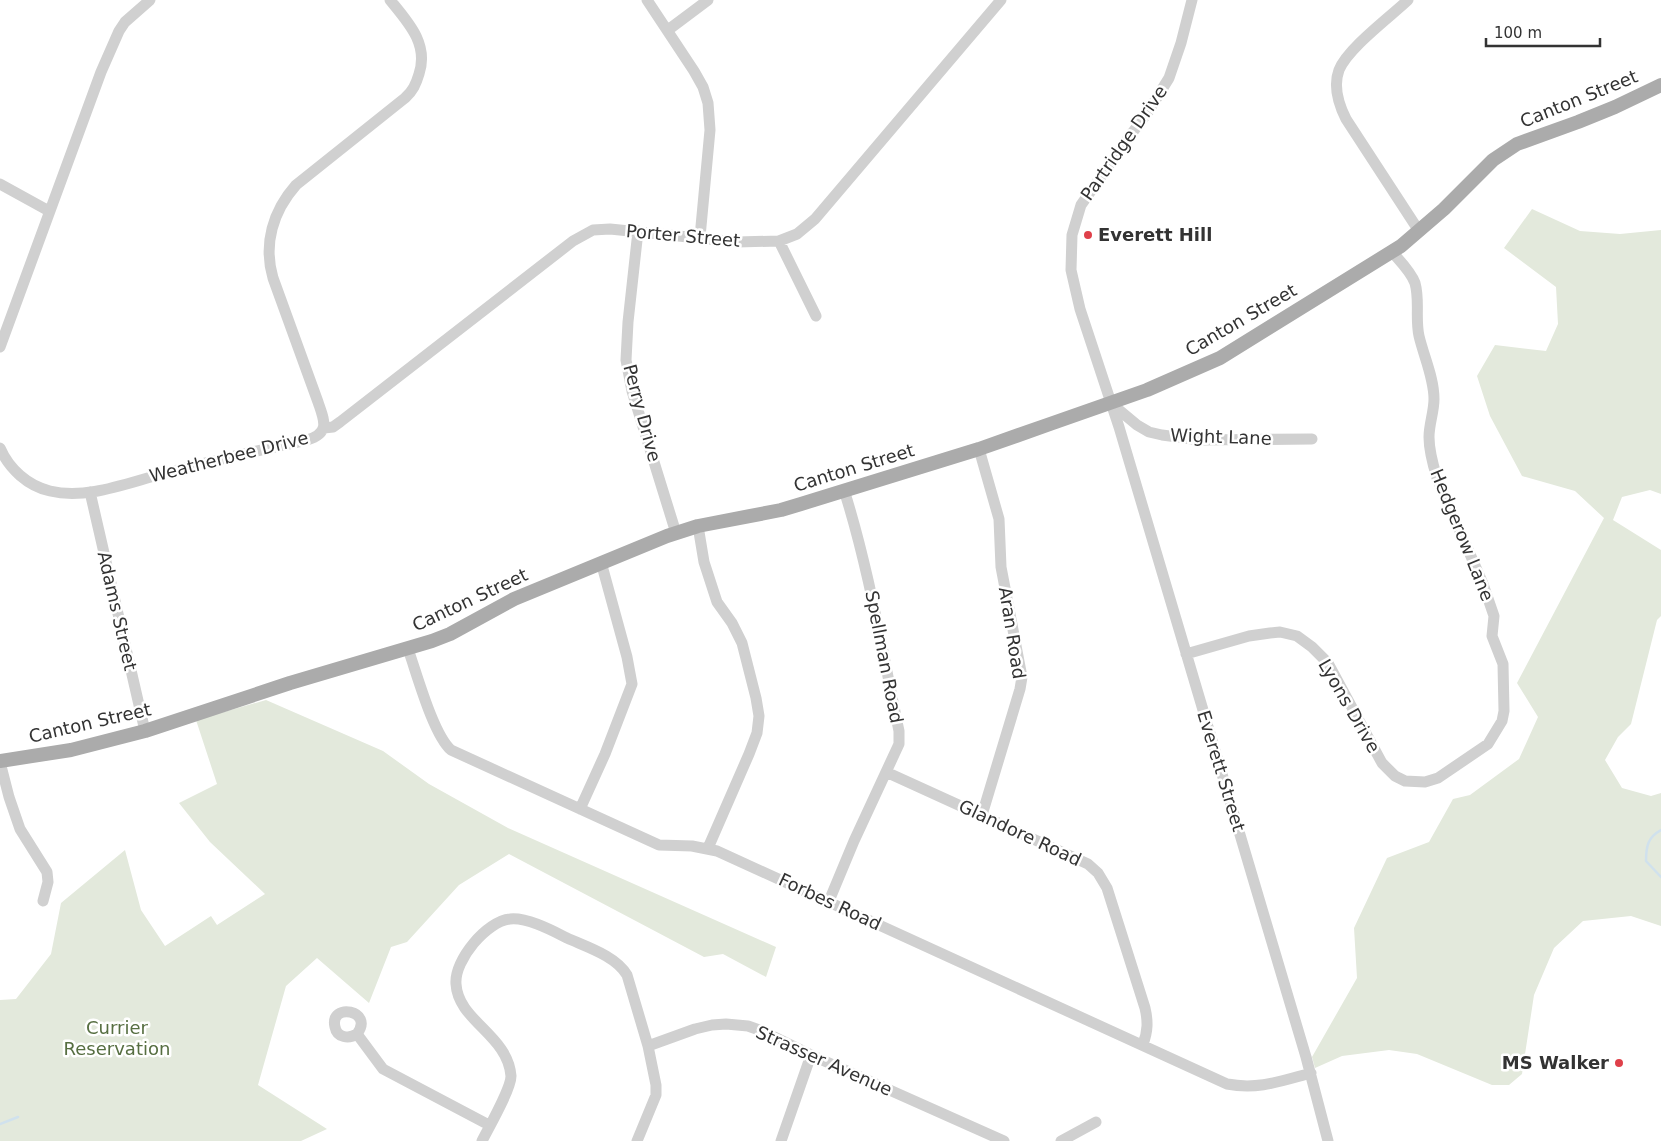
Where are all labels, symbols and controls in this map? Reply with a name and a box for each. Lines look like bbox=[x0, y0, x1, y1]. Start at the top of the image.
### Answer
scale bar bbox=[1486, 15, 1600, 47]
text: 100 m bbox=[1494, 24, 1542, 42]
street label: Canton Street bbox=[1517, 65, 1641, 132]
street label: Partridge Drive bbox=[1076, 81, 1171, 204]
street label: Porter Street bbox=[625, 220, 741, 251]
place label: Everett Hill bbox=[1098, 224, 1212, 245]
marker: Everett Hill bbox=[1082, 229, 1094, 241]
street label: Canton Street bbox=[1181, 279, 1300, 360]
street label: Perry Drive bbox=[619, 362, 666, 464]
street label: Wight Lane bbox=[1170, 424, 1272, 449]
street label: Weatherbee Drive bbox=[147, 427, 311, 486]
street label: Canton Street bbox=[791, 439, 917, 496]
street label: Hedgerow Lane bbox=[1426, 466, 1499, 604]
street label: Adams Street bbox=[94, 549, 141, 673]
street label: Canton Street bbox=[409, 564, 531, 635]
street label: Aran Road bbox=[995, 585, 1030, 681]
street label: Spellman Road bbox=[861, 589, 908, 725]
street label: Lyons Drive bbox=[1314, 655, 1385, 756]
street label: Canton Street bbox=[27, 698, 153, 747]
street label: Everett Street bbox=[1193, 708, 1250, 834]
street label: Glandore Road bbox=[956, 795, 1085, 870]
street label: Forbes Road bbox=[776, 869, 885, 934]
park label: Currier Reservation bbox=[64, 1017, 170, 1059]
street label: Strasser Avenue bbox=[753, 1021, 896, 1100]
place label: MS Walker bbox=[1502, 1052, 1609, 1073]
marker: MS Walker bbox=[1613, 1057, 1625, 1069]

